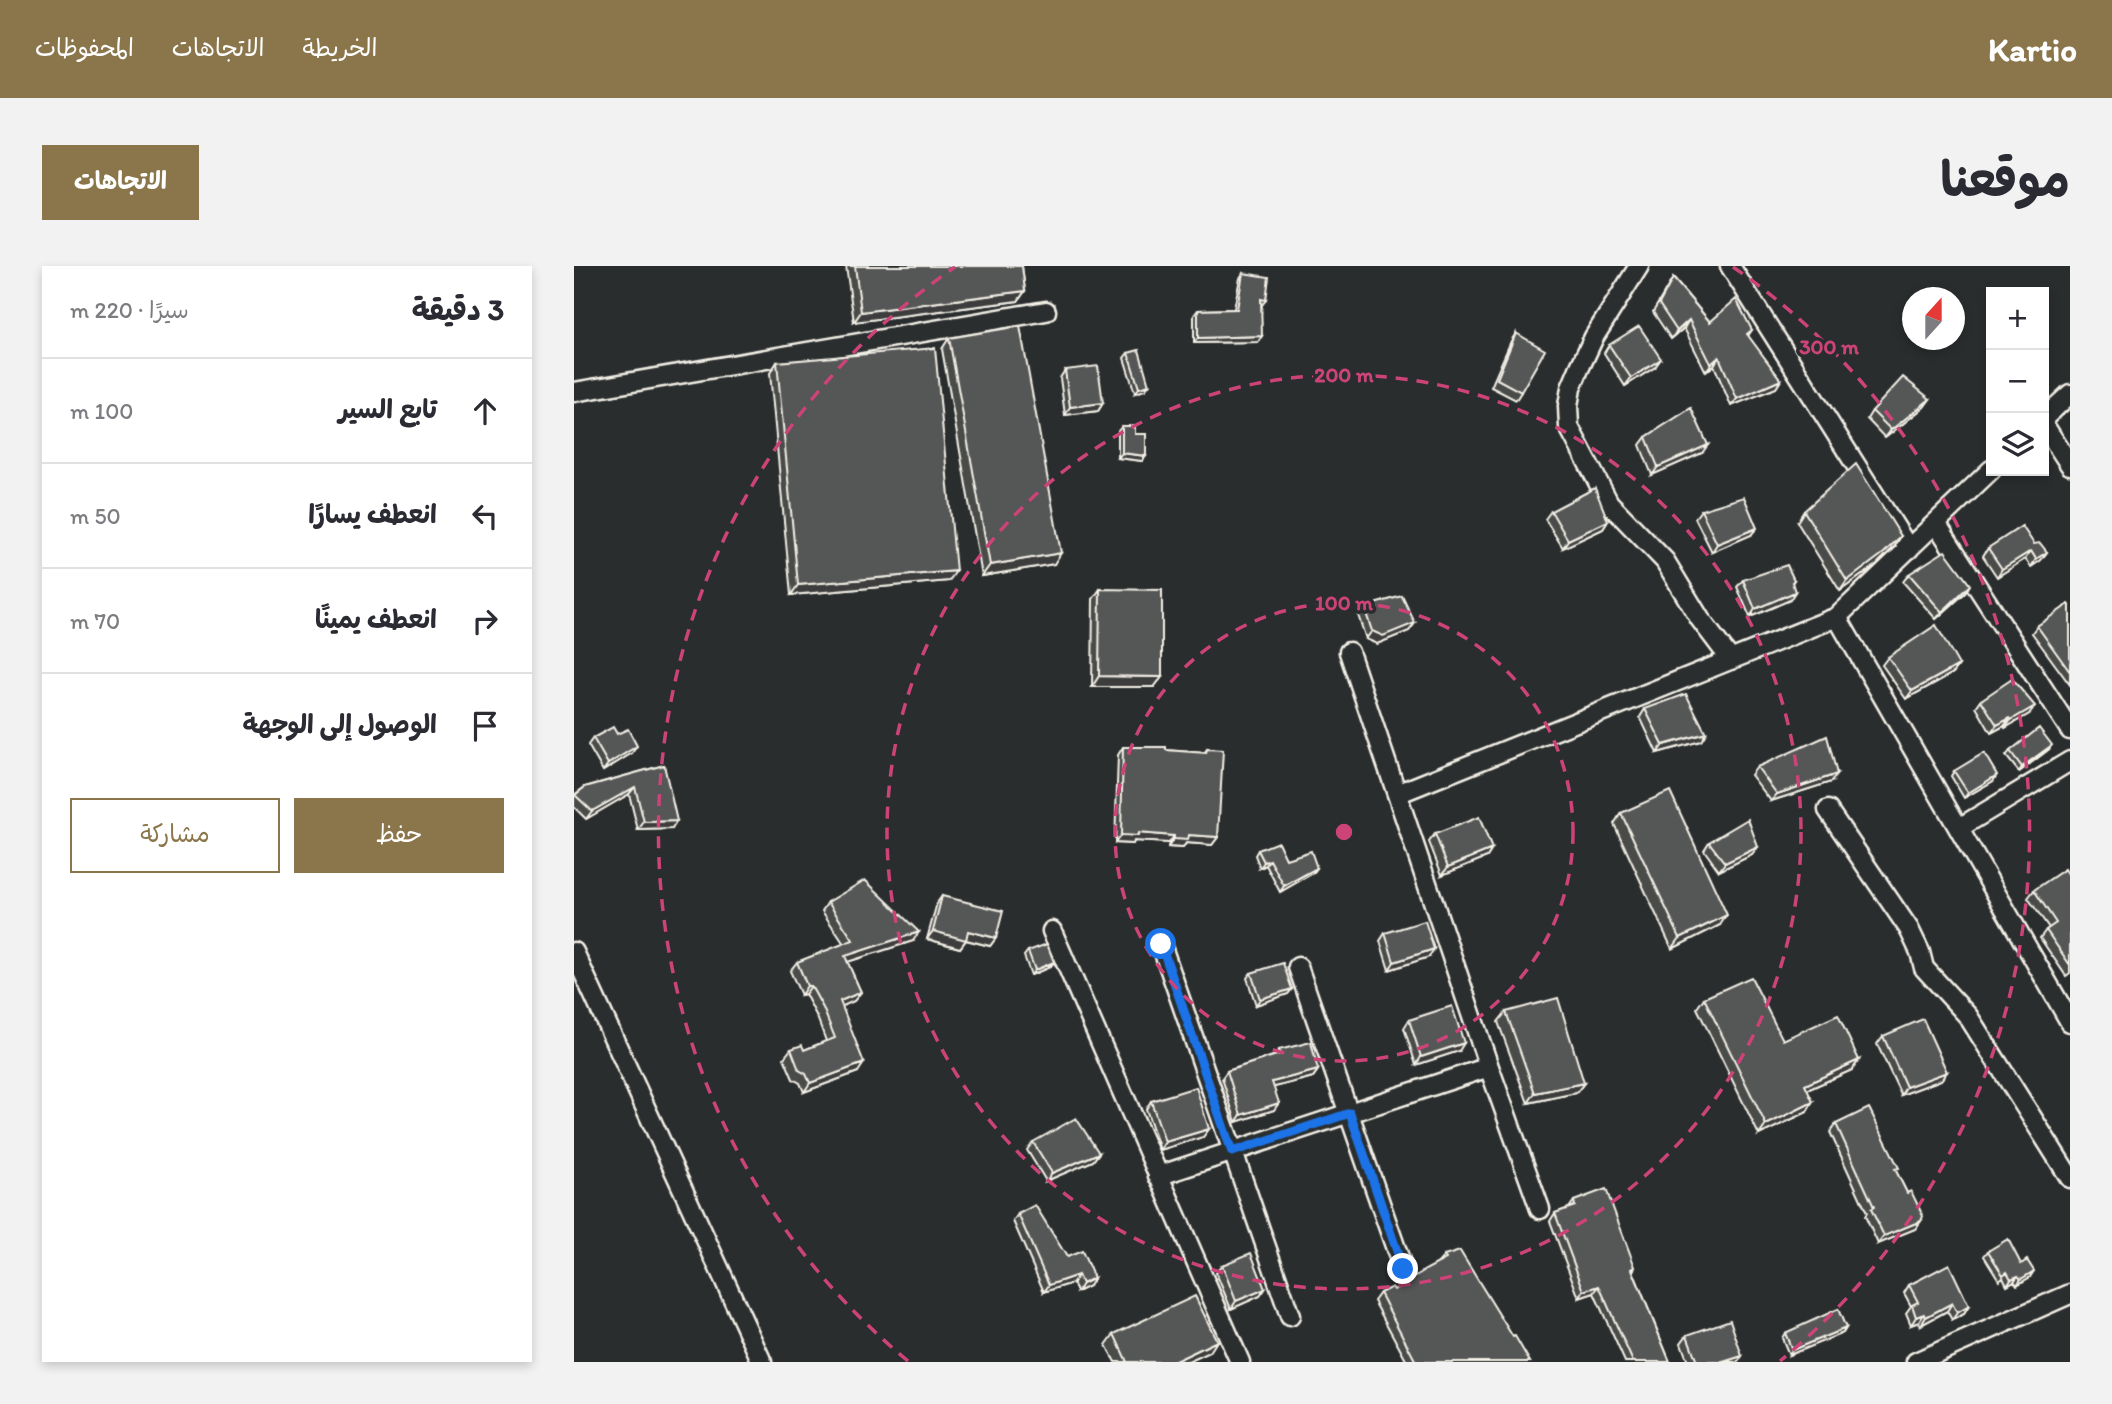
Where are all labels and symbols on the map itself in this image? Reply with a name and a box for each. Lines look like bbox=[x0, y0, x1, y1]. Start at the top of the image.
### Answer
north arrow bbox=[1902, 287, 1965, 350]
text: 300 m bbox=[1799, 334, 1859, 359]
text: 200 m bbox=[1314, 362, 1374, 387]
text: 100 m bbox=[1315, 590, 1373, 615]
centre of rings bbox=[1332, 820, 1356, 844]
route start bbox=[1145, 928, 1176, 959]
route end bbox=[1387, 1253, 1418, 1284]

